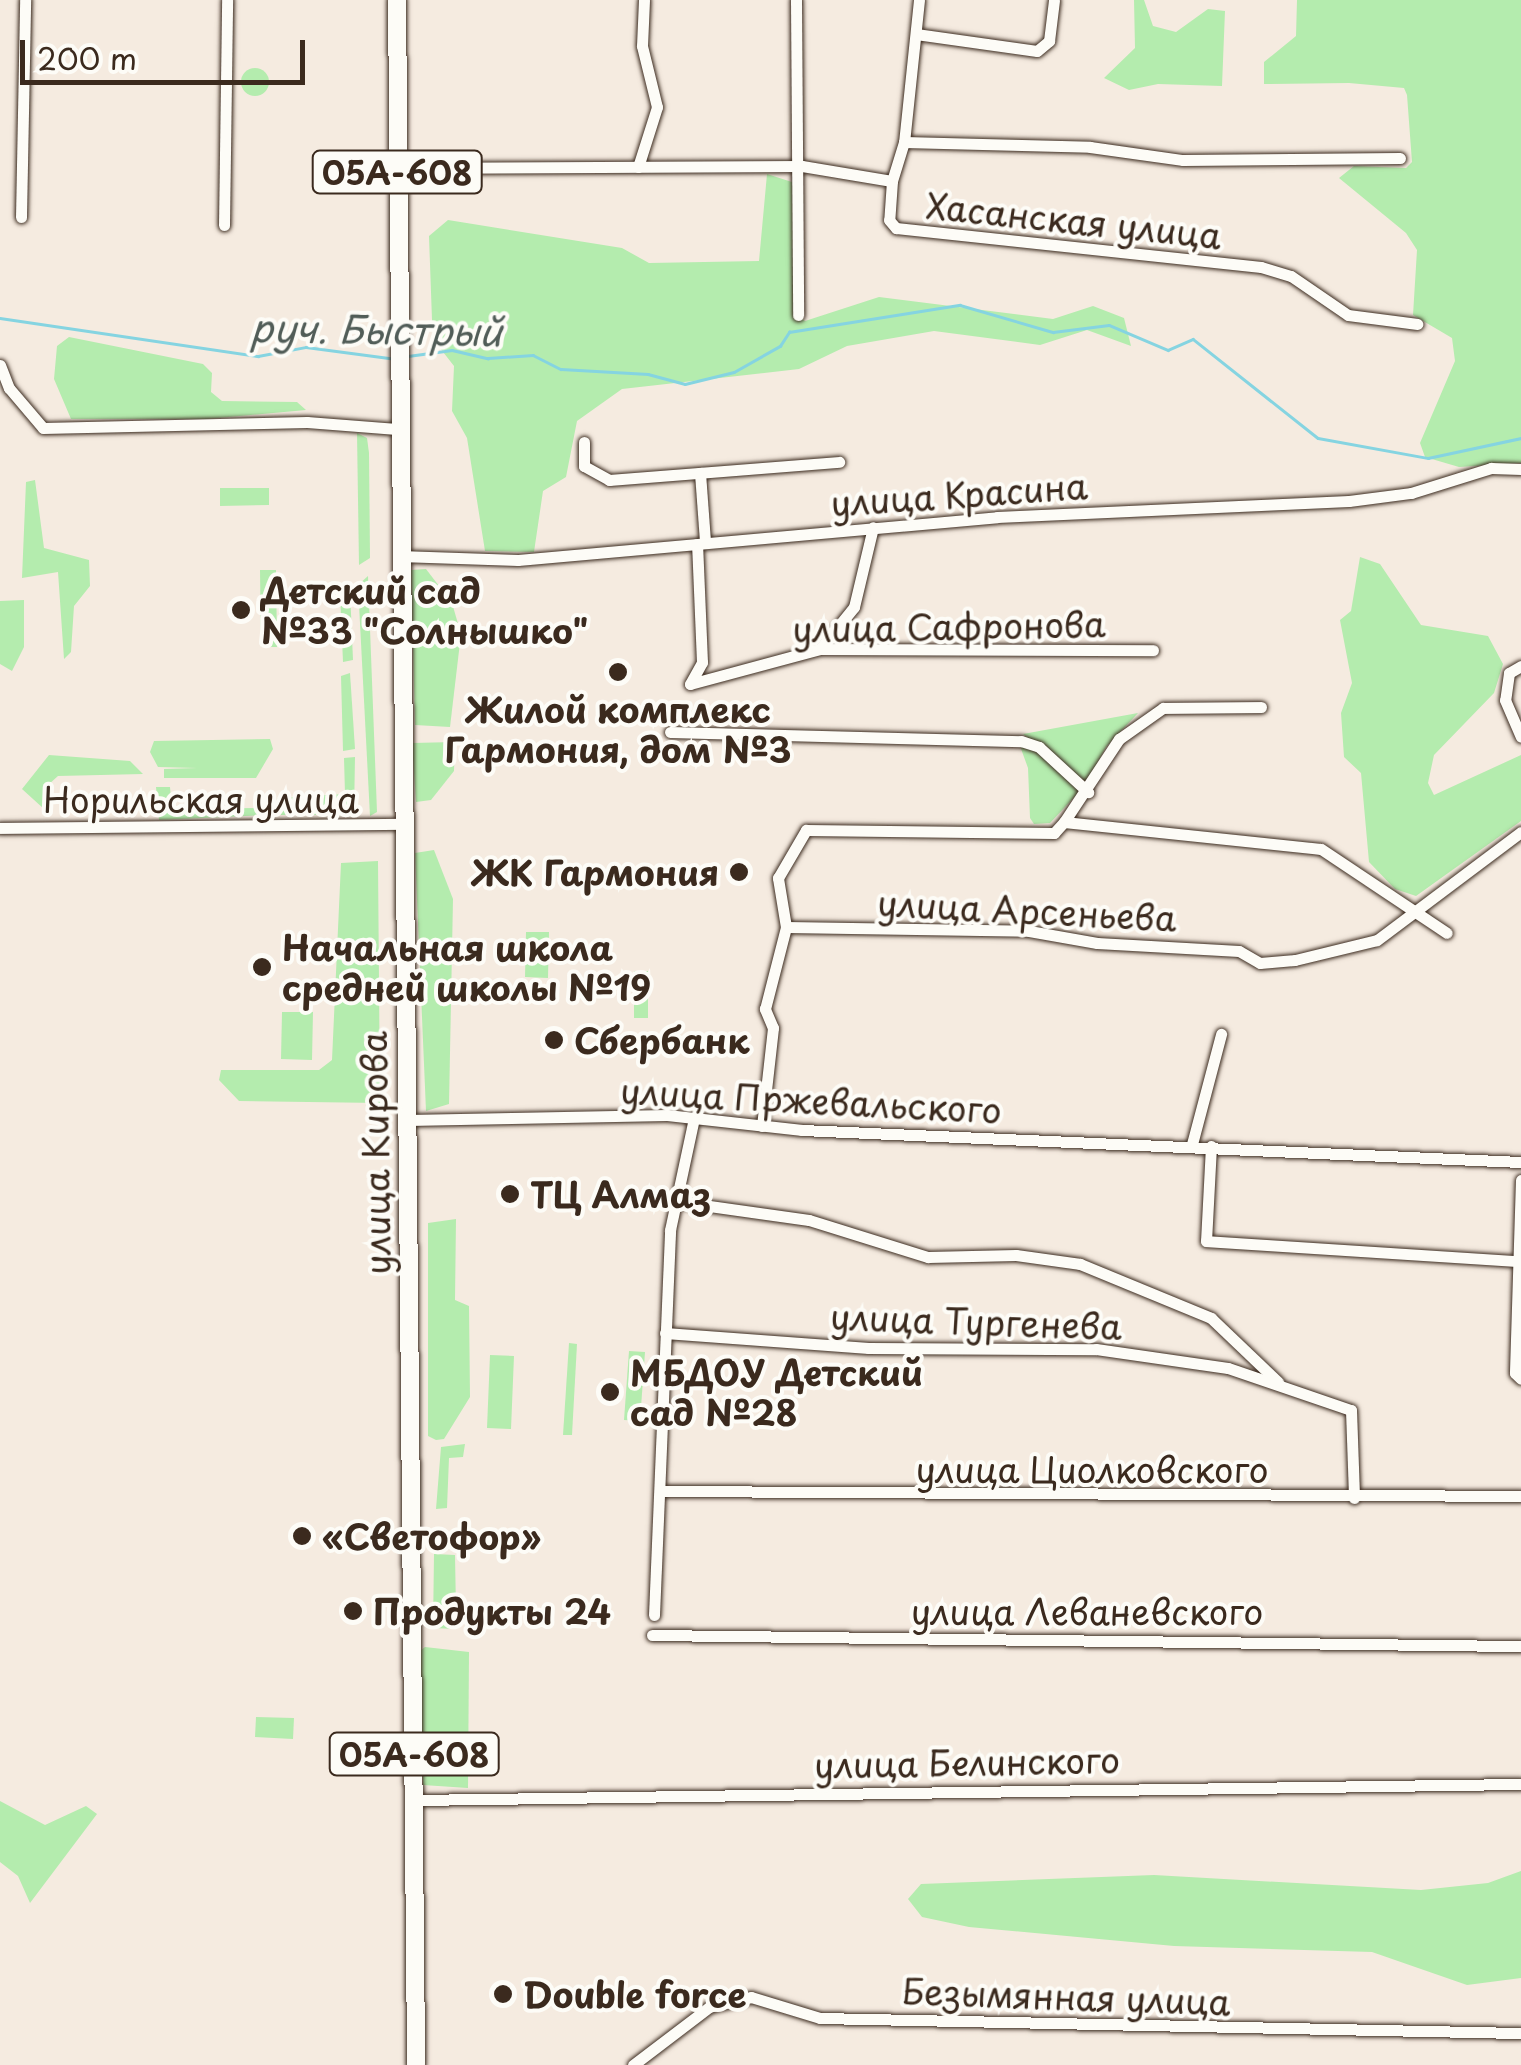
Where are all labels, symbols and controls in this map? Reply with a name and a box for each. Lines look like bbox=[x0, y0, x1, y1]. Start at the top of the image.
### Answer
scale bar bbox=[25, 20, 310, 82]
text: 200 m bbox=[37, 35, 137, 80]
road number: 05А-608 bbox=[310, 145, 484, 199]
street label: Хасанская улица bbox=[923, 184, 1225, 256]
water label: руч. Быстрый bbox=[249, 304, 503, 354]
street label: улица Красина bbox=[828, 464, 1090, 524]
place label: Детский сад №33 "Солнышко" bbox=[261, 569, 589, 651]
marker: Детский сад №33 "Солнышко" bbox=[230, 599, 252, 621]
street label: улица Сафронова bbox=[791, 602, 1107, 650]
marker: Жилой комплекс Гармония, дом №3 bbox=[607, 661, 629, 683]
place label: Жилой комплекс Гармония, дом №3 bbox=[444, 688, 792, 770]
street label: Норильская улица bbox=[41, 778, 361, 820]
place label: ЖК Гармония bbox=[469, 851, 719, 893]
marker: ЖК Гармония bbox=[728, 861, 750, 883]
street label: улица Арсеньева bbox=[875, 881, 1179, 939]
place label: Начальная школа средней школы №19 bbox=[282, 926, 656, 1008]
marker: Начальная школа средней школы №19 bbox=[251, 956, 273, 978]
place label: Сбербанк bbox=[574, 1019, 749, 1061]
marker: Сбербанк bbox=[543, 1029, 565, 1051]
street label: улица Кирова bbox=[352, 1031, 398, 1275]
street label: улица Пржевальского bbox=[618, 1069, 1004, 1131]
place label: ТЦ Алмаз bbox=[530, 1173, 714, 1215]
marker: ТЦ Алмаз bbox=[499, 1183, 521, 1205]
street label: улица Тургенева bbox=[828, 1295, 1124, 1347]
place label: МБДОУ Детский сад №28 bbox=[630, 1351, 925, 1433]
marker: МБДОУ Детский сад №28 bbox=[599, 1381, 621, 1403]
street label: улица Циолковского bbox=[914, 1448, 1270, 1490]
place label: «Светофор» bbox=[322, 1515, 541, 1557]
marker: «Светофор» bbox=[291, 1525, 313, 1547]
place label: Продукты 24 bbox=[373, 1590, 612, 1632]
street label: улица Леваневского bbox=[910, 1590, 1264, 1632]
marker: Продукты 24 bbox=[342, 1600, 364, 1622]
road number: 05А-608 bbox=[326, 1727, 502, 1781]
street label: улица Белинского bbox=[813, 1738, 1121, 1786]
street label: Безымянная улица bbox=[900, 1969, 1232, 2023]
place label: Double force bbox=[523, 1973, 748, 2015]
marker: Double force bbox=[492, 1983, 514, 2005]

